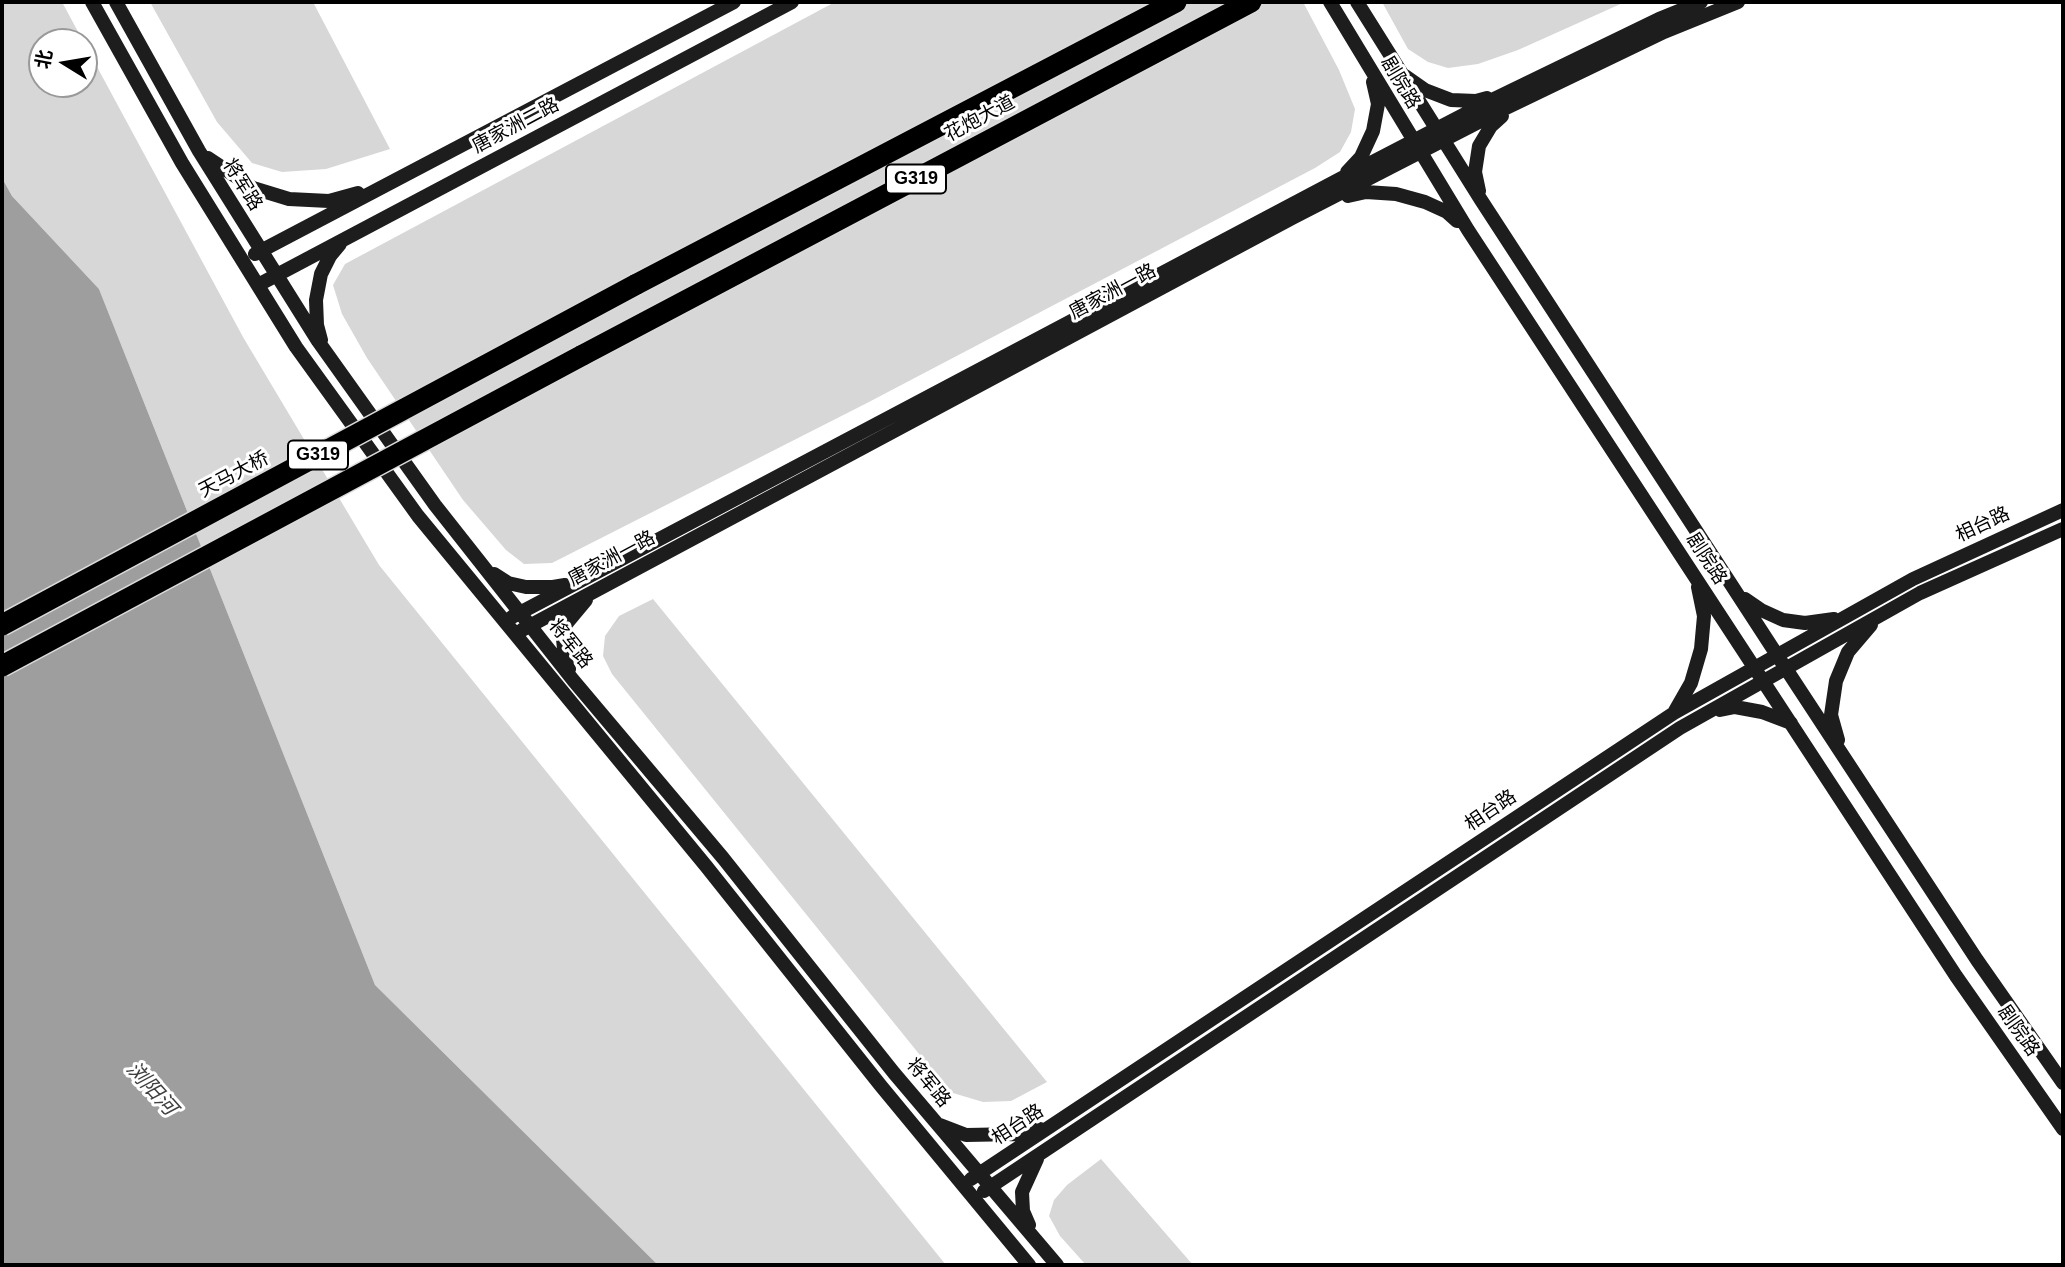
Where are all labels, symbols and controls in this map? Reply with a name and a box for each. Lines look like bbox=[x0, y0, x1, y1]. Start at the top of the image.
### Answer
north arrow bbox=[28, 28, 98, 98]
text: 北 bbox=[32, 48, 56, 71]
street label: 剧院路 bbox=[1376, 53, 1424, 113]
street label: 花炮大道 bbox=[941, 91, 1019, 147]
street label: 唐家洲二路 bbox=[469, 94, 563, 158]
street label: 将军路 bbox=[217, 155, 267, 215]
road number: G319 bbox=[886, 164, 946, 194]
street label: 唐家洲一路 bbox=[1066, 260, 1160, 324]
road number: G319 bbox=[288, 440, 348, 470]
street label: 天马大桥 bbox=[195, 447, 273, 503]
street label: 相台路 bbox=[1952, 503, 2014, 547]
street label: 唐家洲一路 bbox=[565, 527, 659, 591]
street label: 剧院路 bbox=[1681, 529, 1731, 589]
street label: 将军路 bbox=[543, 615, 597, 673]
street label: 相台路 bbox=[1461, 786, 1521, 836]
street label: 剧院路 bbox=[1992, 1001, 2044, 1061]
street label: 将军路 bbox=[901, 1054, 955, 1112]
water label: 浏阳河 bbox=[121, 1057, 181, 1121]
street label: 相台路 bbox=[988, 1100, 1048, 1150]

